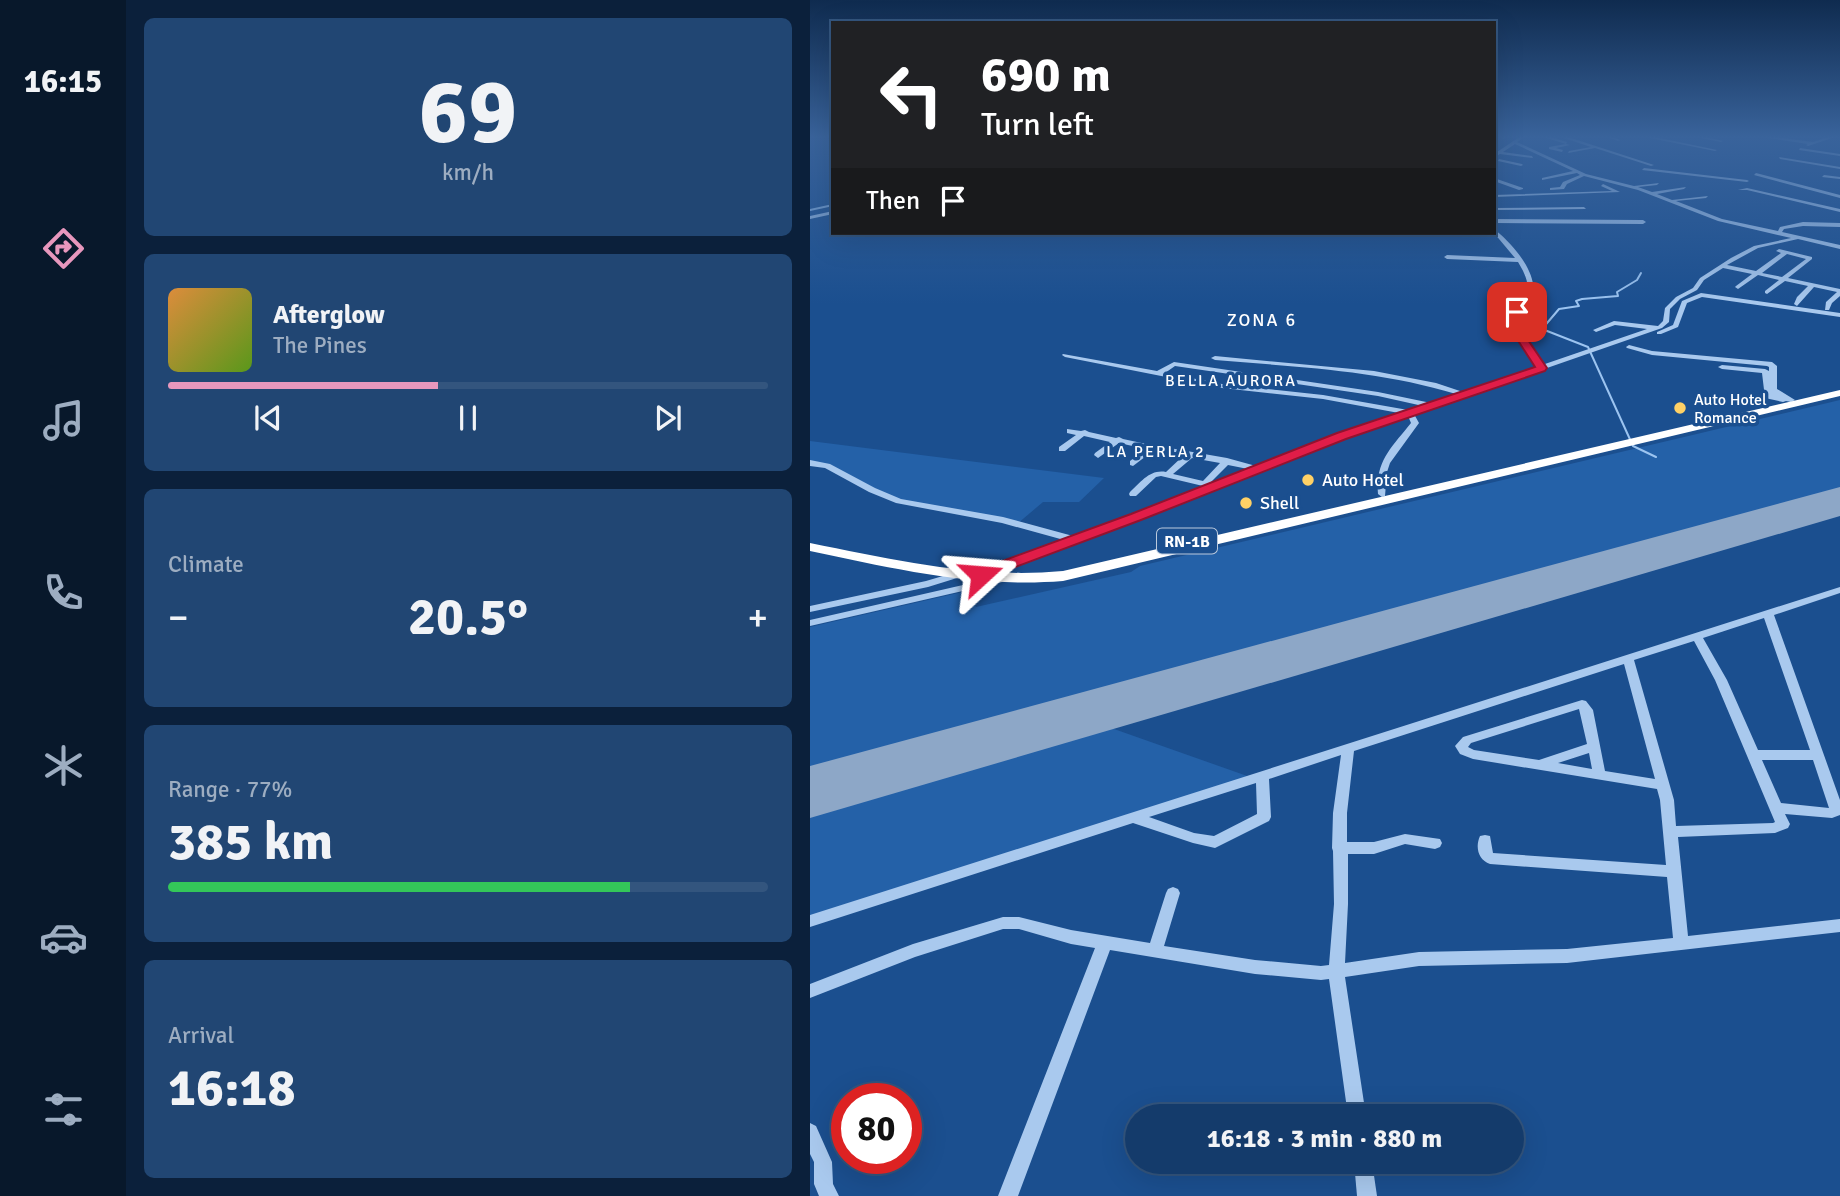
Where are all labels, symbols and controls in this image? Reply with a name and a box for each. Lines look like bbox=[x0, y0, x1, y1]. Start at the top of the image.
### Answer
text: 690 m bbox=[981, 45, 1111, 105]
icon: left bbox=[866, 49, 957, 140]
text: 69 bbox=[419, 56, 517, 169]
text: 16:15 bbox=[24, 62, 102, 101]
text: Turn left bbox=[981, 105, 1094, 144]
text: km/h bbox=[442, 158, 494, 187]
icon: arrive bbox=[934, 182, 972, 220]
text: Then bbox=[866, 185, 920, 217]
icon: directions bbox=[39, 224, 88, 273]
pin bbox=[1487, 282, 1547, 342]
icon: arrive bbox=[1498, 293, 1536, 331]
text: Afterglow bbox=[273, 299, 385, 331]
district label: ZONA 6 bbox=[1227, 309, 1297, 331]
text: The Pines bbox=[273, 331, 367, 360]
district label: BELLA AURORA bbox=[1165, 371, 1297, 391]
place label: Auto Hotel Romance bbox=[1694, 390, 1767, 428]
icon: music bbox=[39, 396, 88, 445]
icon: previous bbox=[249, 399, 287, 437]
icon: pause bbox=[449, 399, 487, 437]
icon: next bbox=[649, 399, 687, 437]
marker: Auto Hotel Romance bbox=[1672, 400, 1688, 416]
district label: LA PERLA 2 bbox=[1106, 442, 1206, 462]
place label: Auto Hotel bbox=[1322, 469, 1404, 491]
marker: Auto Hotel bbox=[1300, 472, 1316, 488]
place label: Shell bbox=[1260, 492, 1299, 514]
marker: Shell bbox=[1238, 495, 1254, 511]
road number: RN-1B bbox=[1157, 528, 1217, 554]
position arrow bbox=[944, 538, 1018, 612]
text: Climate bbox=[168, 550, 244, 579]
icon: phone bbox=[39, 568, 88, 617]
text: 20.5° bbox=[408, 585, 528, 649]
text: − bbox=[168, 594, 189, 641]
text: + bbox=[747, 594, 768, 641]
icon: climate bbox=[39, 741, 88, 790]
text: Range · 77% bbox=[168, 775, 292, 804]
text: 385 km bbox=[168, 810, 333, 874]
icon: car bbox=[39, 913, 88, 962]
text: Arrival bbox=[168, 1021, 234, 1050]
text: 16:18 bbox=[168, 1056, 296, 1120]
speed limit sign: 80 bbox=[831, 1083, 922, 1174]
icon: filters bbox=[39, 1085, 88, 1134]
text: 16:18 · 3 min · 880 m bbox=[1207, 1123, 1442, 1155]

